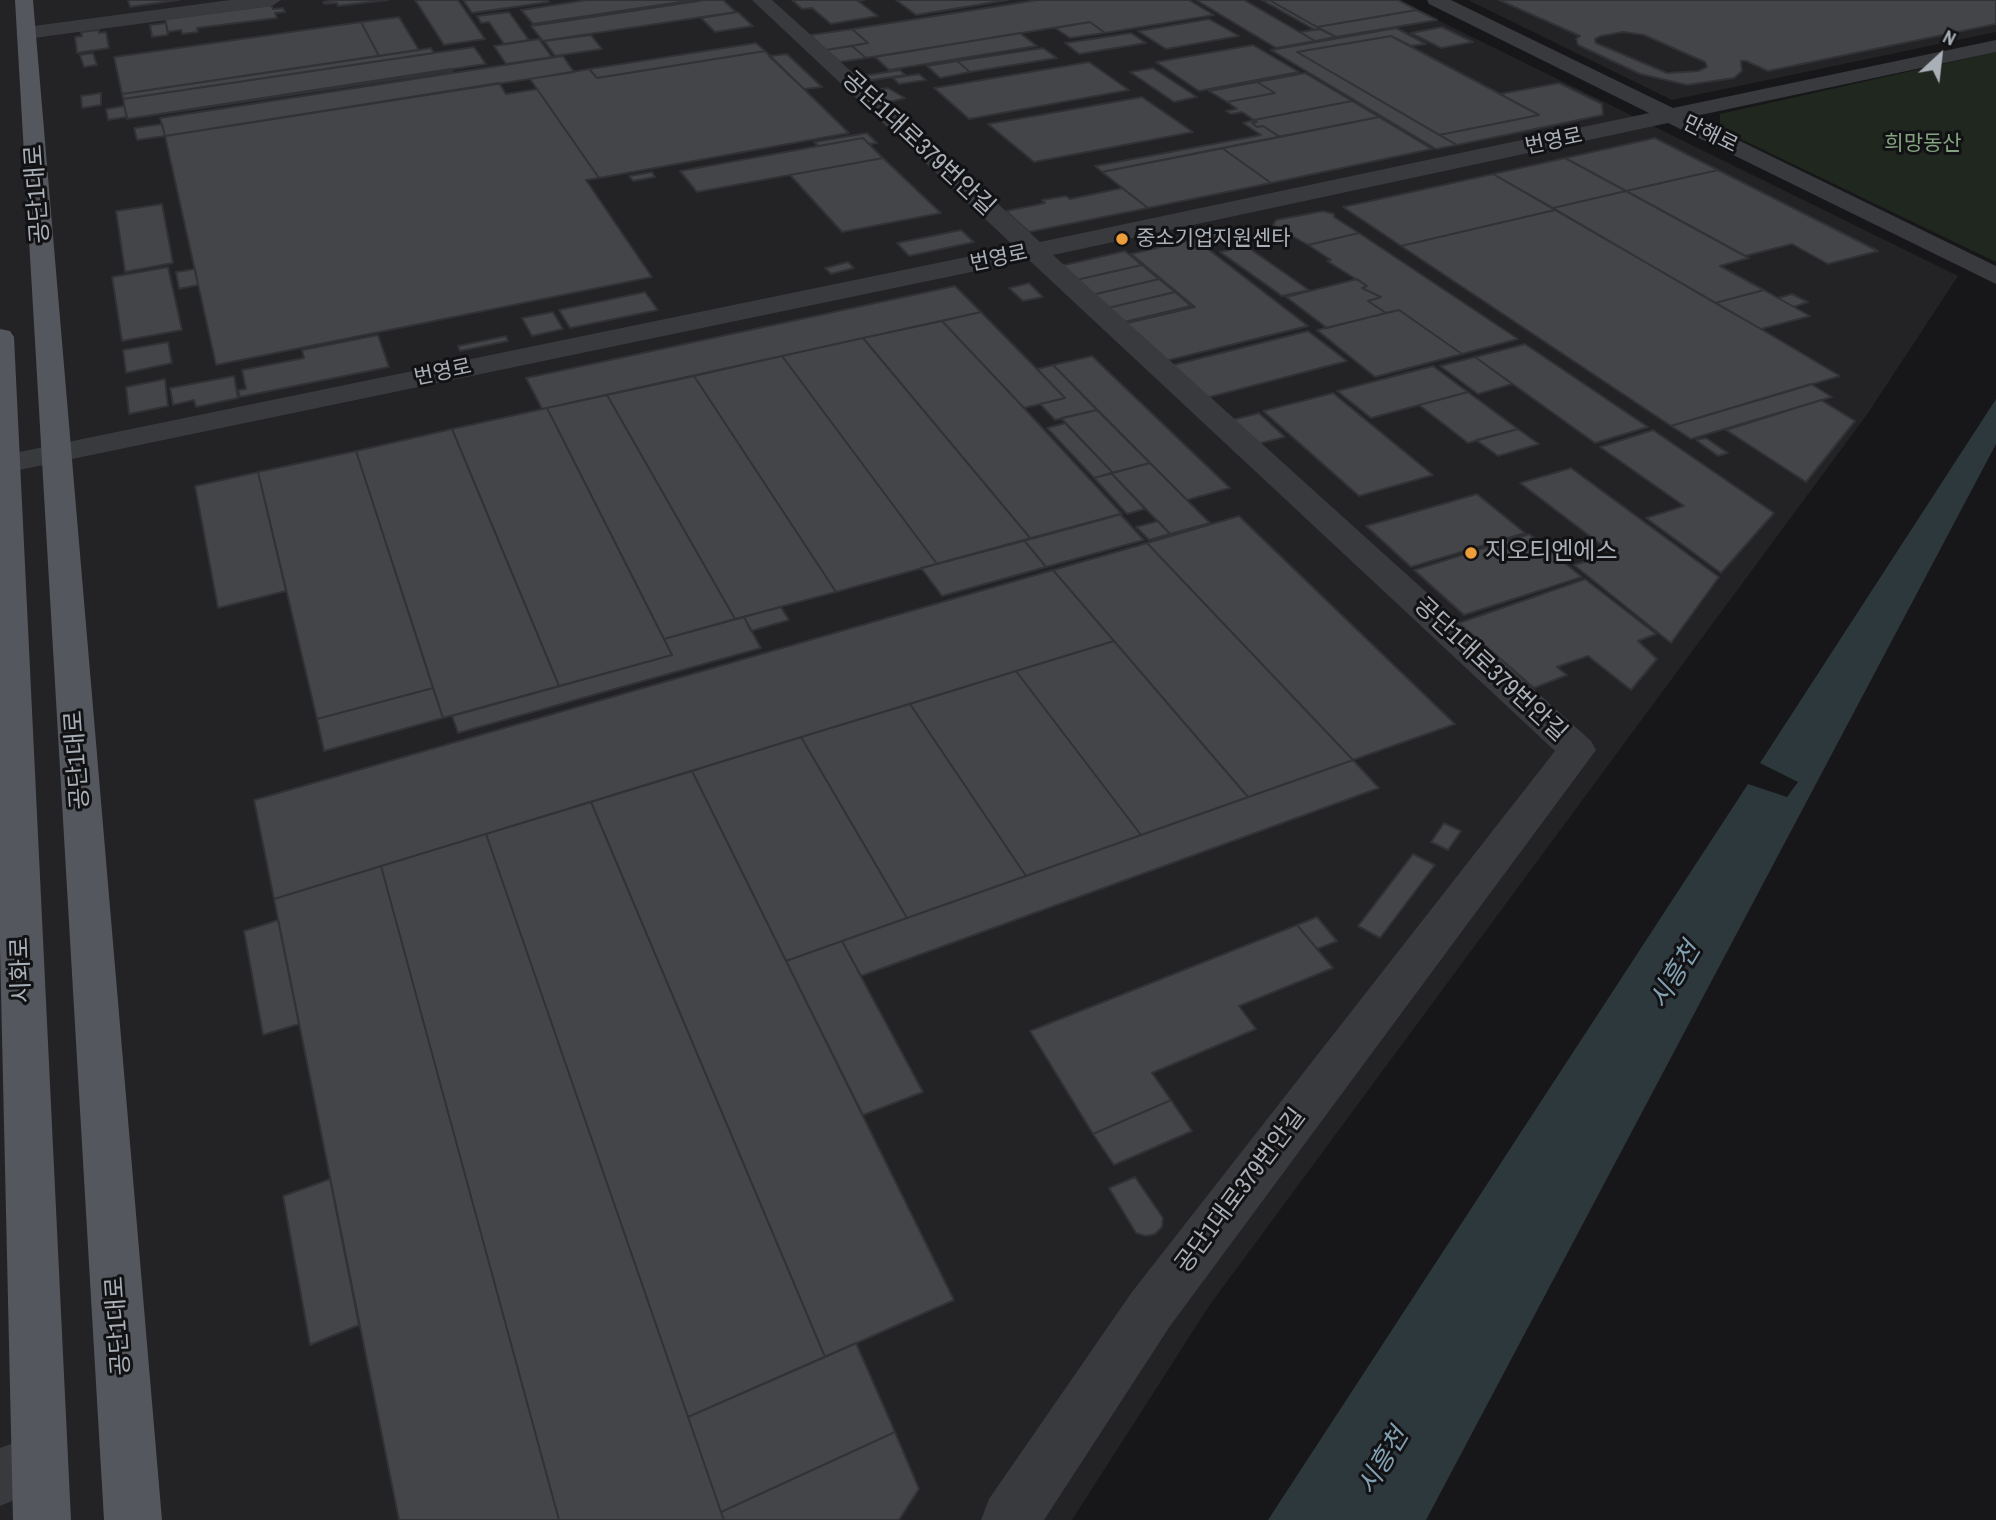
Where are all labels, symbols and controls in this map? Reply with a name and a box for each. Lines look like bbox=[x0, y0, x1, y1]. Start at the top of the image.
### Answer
north arrow bbox=[1905, 21, 1975, 91]
text: N bbox=[1939, 23, 1960, 51]
street label: 공단1대로379번안길 bbox=[836, 66, 1000, 222]
street label: 만해로 bbox=[1678, 111, 1742, 159]
street label: 번영로 bbox=[1523, 124, 1585, 160]
park label: 희망동산 bbox=[1884, 131, 1962, 157]
street label: 공단1대로 bbox=[20, 143, 56, 245]
place label: 중소기업지원센타 bbox=[1136, 226, 1291, 252]
marker: 중소기업지원센타 bbox=[1114, 231, 1130, 247]
street label: 번영로 bbox=[968, 241, 1030, 277]
street label: 번영로 bbox=[412, 355, 474, 391]
place label: 지오티엔에스 bbox=[1485, 539, 1617, 567]
marker: 지오티엔에스 bbox=[1463, 545, 1479, 561]
street label: 공단1대로379번안길 bbox=[1408, 592, 1572, 748]
street label: 공단1대로 bbox=[60, 709, 96, 811]
street label: 시화로 bbox=[6, 936, 38, 1004]
water label: 시흥천 bbox=[1644, 937, 1708, 1015]
street label: 공단1대로379번안길 bbox=[1170, 1103, 1312, 1279]
street label: 공단1대로 bbox=[101, 1275, 137, 1377]
water label: 시흥천 bbox=[1352, 1423, 1416, 1501]

